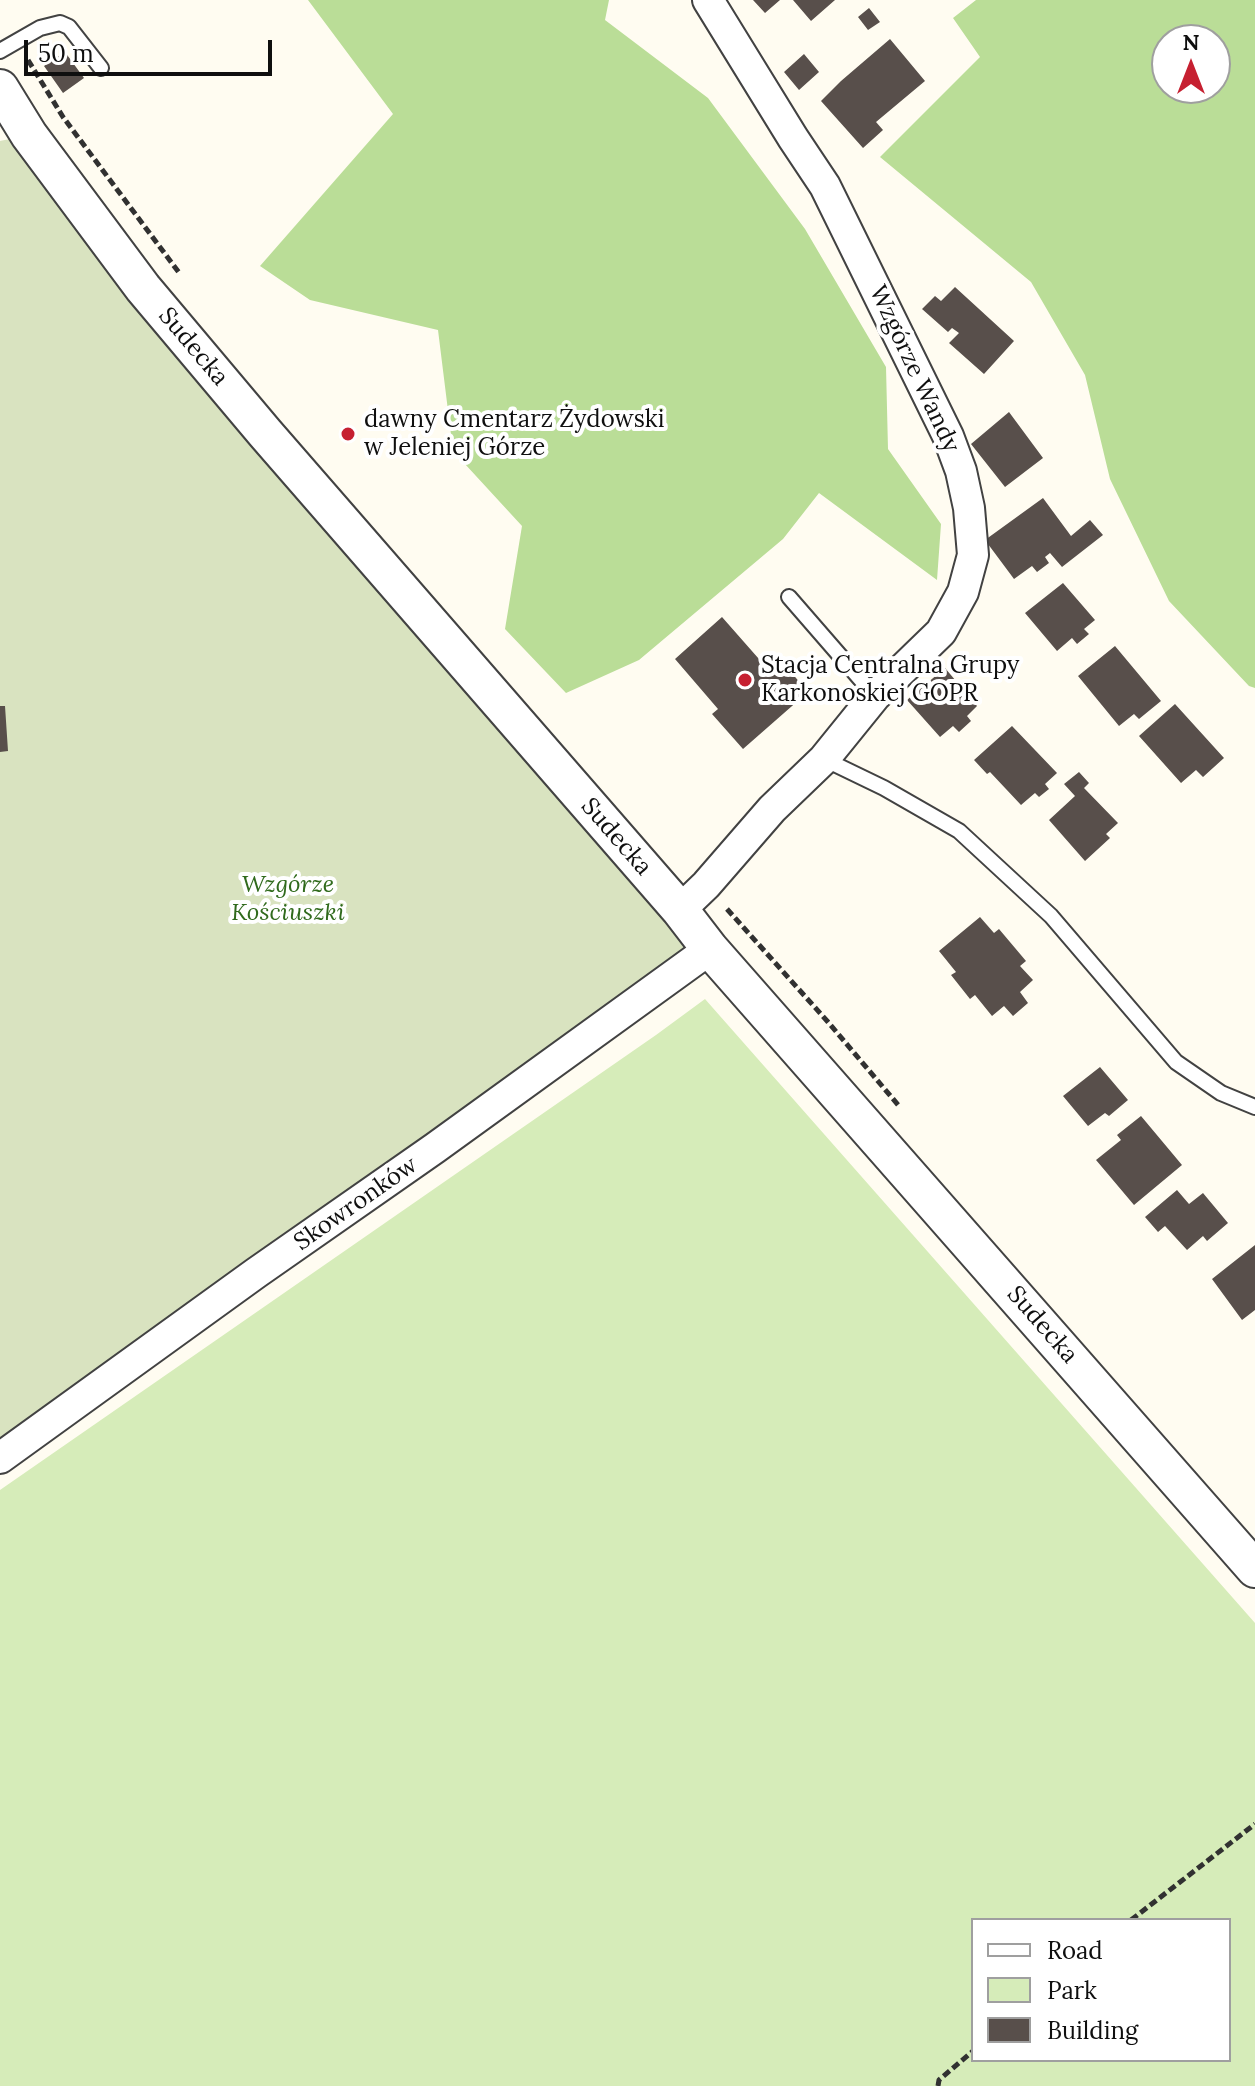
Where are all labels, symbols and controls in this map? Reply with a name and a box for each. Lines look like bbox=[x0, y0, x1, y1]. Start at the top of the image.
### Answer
scale bar bbox=[28, 24, 276, 74]
north arrow bbox=[1151, 24, 1231, 104]
text: N bbox=[1182, 28, 1200, 56]
text: 50 m bbox=[38, 38, 94, 69]
street label: Wzgórze Wandy bbox=[863, 281, 965, 457]
street label: Sudecka bbox=[152, 302, 234, 392]
place label: dawny Cmentarz Żydowski w Jeleniej Górze bbox=[364, 406, 664, 462]
marker: dawny Cmentarz Żydowski w Jeleniej Górze bbox=[339, 425, 357, 443]
place label: Stacja Centralna Grupy Karkonoskiej GOPR bbox=[761, 652, 1020, 708]
marker: Stacja Centralna Grupy Karkonoskiej GOPR bbox=[736, 671, 754, 689]
street label: Sudecka bbox=[575, 792, 657, 882]
park label: Wzgórze Kościuszki bbox=[231, 871, 345, 927]
street label: Skowronków bbox=[289, 1151, 423, 1257]
street label: Sudecka bbox=[1001, 1280, 1083, 1370]
legend bbox=[971, 1918, 1231, 2062]
text: Road bbox=[1047, 1935, 1103, 1966]
text: Park bbox=[1047, 1975, 1097, 2006]
text: Building bbox=[1047, 2015, 1138, 2046]

